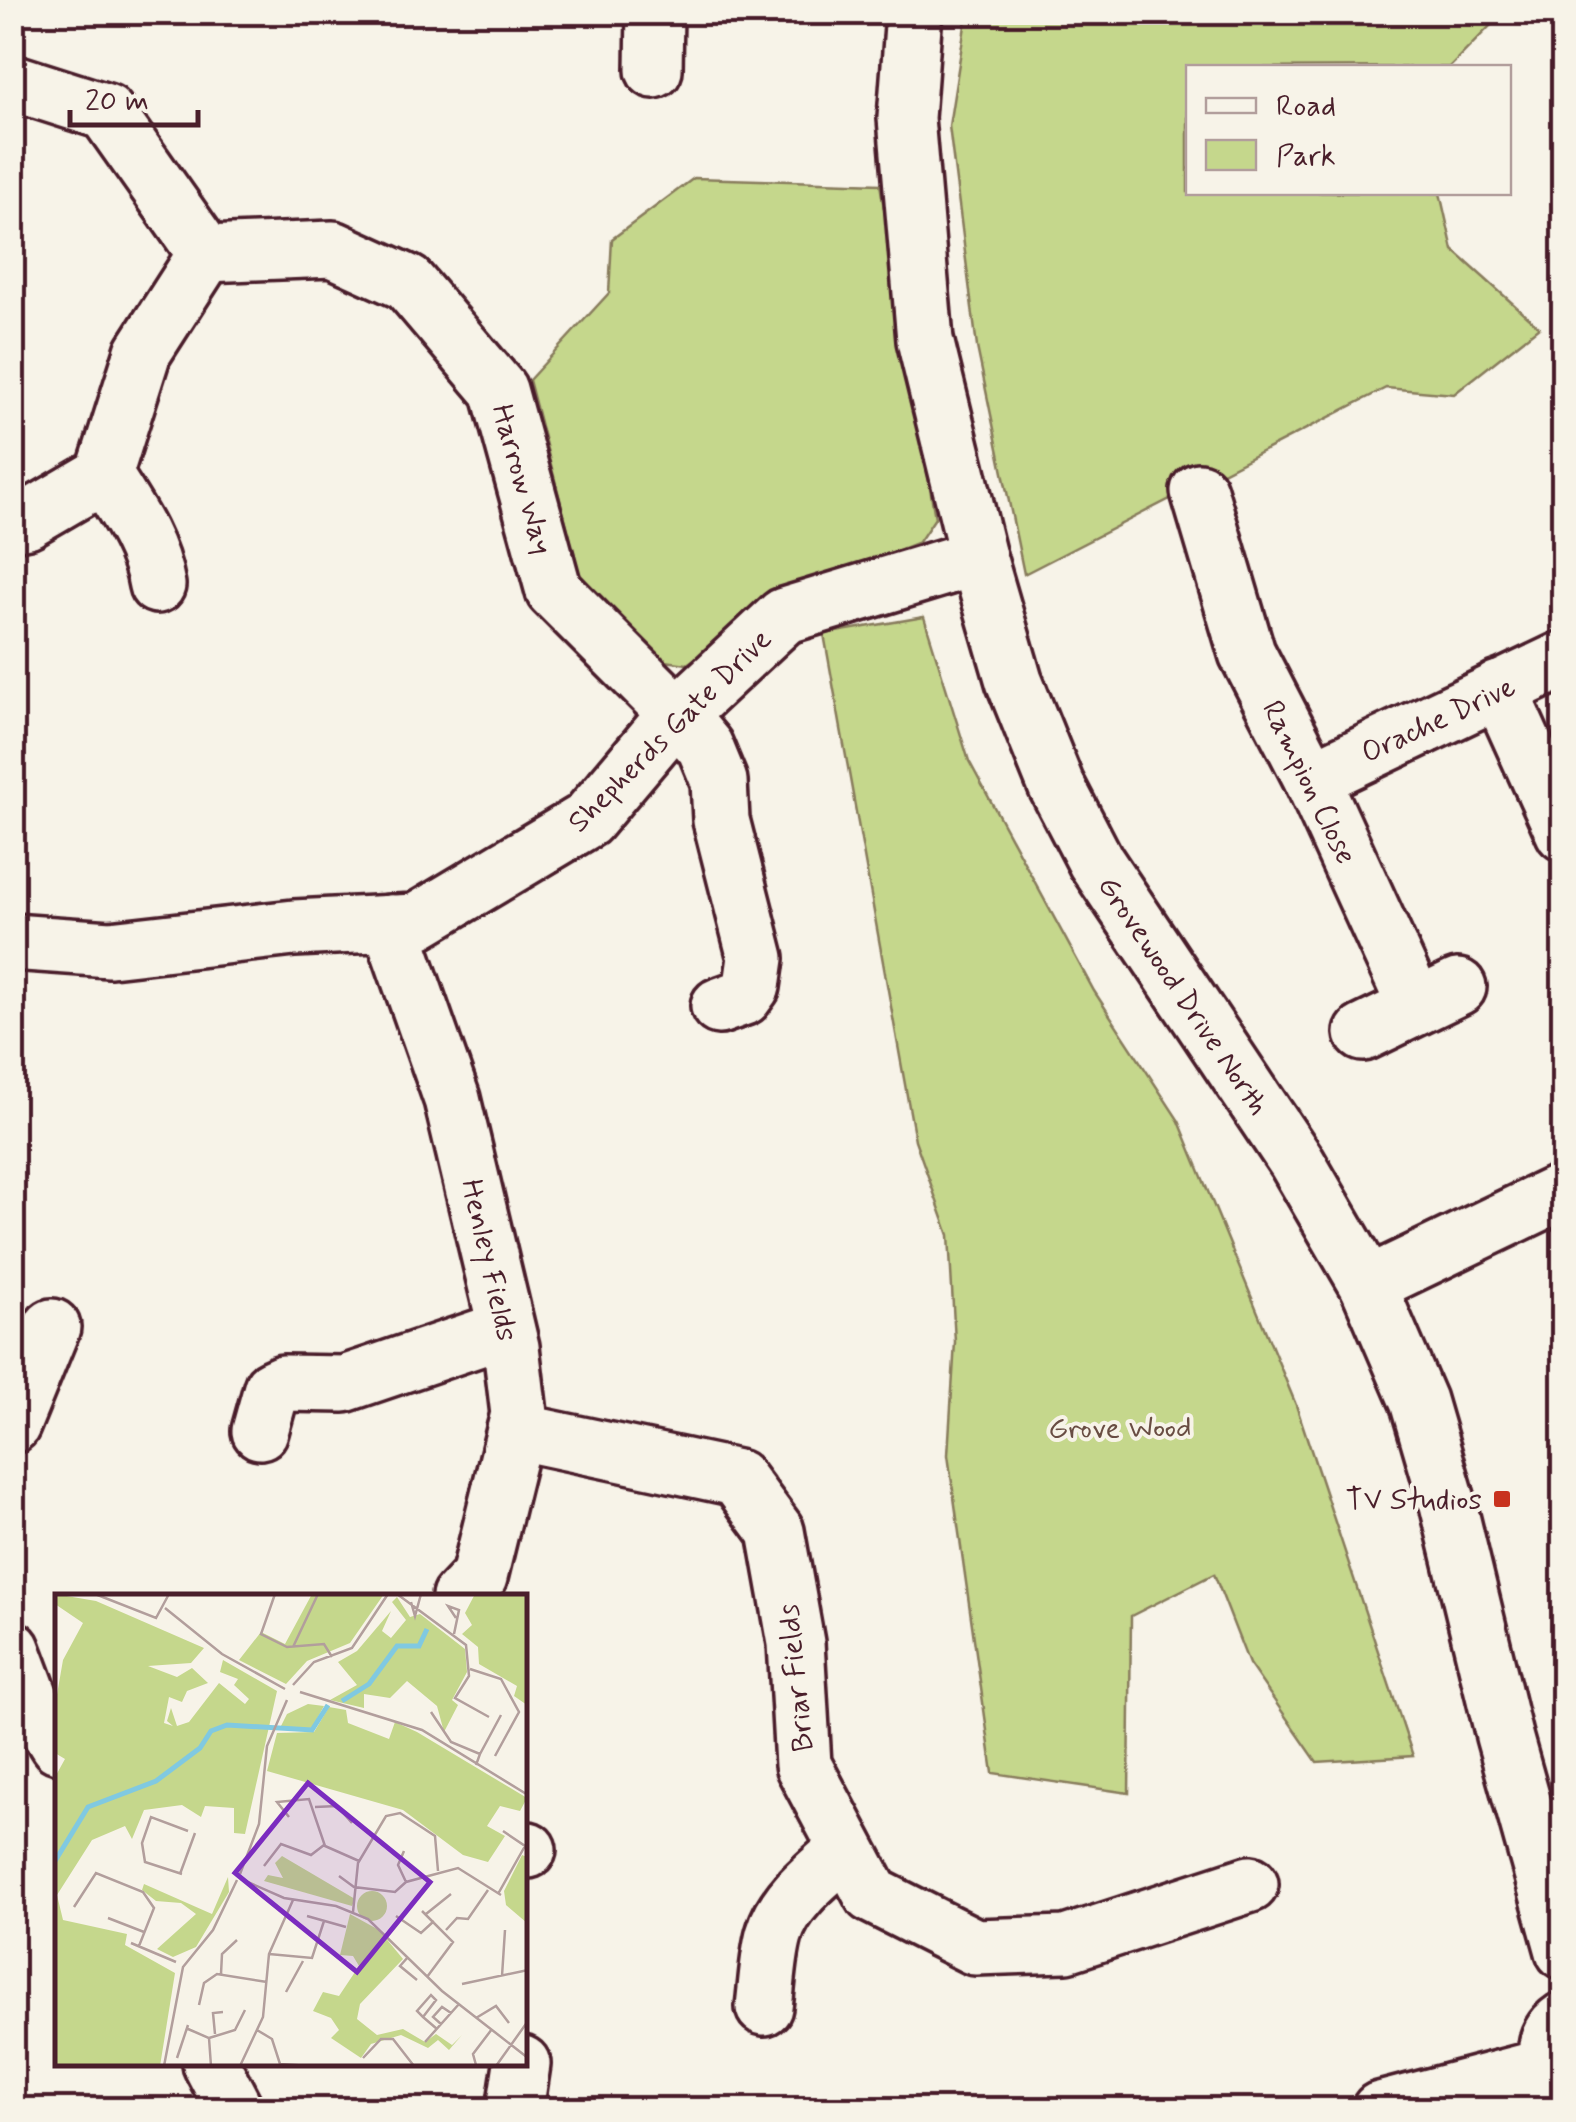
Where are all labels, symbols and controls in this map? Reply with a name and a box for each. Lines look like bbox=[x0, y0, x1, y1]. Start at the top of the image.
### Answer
scale bar bbox=[70, 65, 198, 127]
legend bbox=[1186, 65, 1511, 195]
text: 20 m bbox=[85, 82, 149, 121]
text: Road bbox=[1276, 87, 1336, 126]
text: Park bbox=[1276, 137, 1336, 176]
street label: Harrow Way bbox=[482, 400, 562, 559]
street label: Shepherds Gate Drive bbox=[560, 621, 780, 841]
street label: Orache Drive bbox=[1355, 668, 1522, 773]
street label: Rampion Close bbox=[1252, 694, 1365, 871]
street label: Grovewood Drive North bbox=[1088, 869, 1277, 1123]
street label: Henley Fields bbox=[451, 1176, 526, 1345]
park label: Grove Wood bbox=[1048, 1409, 1192, 1448]
place label: TV Studios bbox=[1346, 1481, 1482, 1520]
marker: TV Studios bbox=[1491, 1488, 1513, 1510]
inset map bbox=[55, 1594, 528, 2067]
street label: Briar Fields bbox=[769, 1602, 824, 1754]

